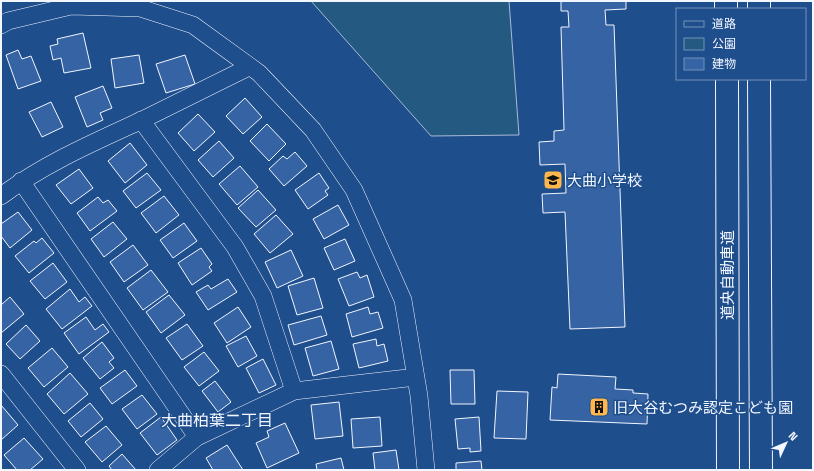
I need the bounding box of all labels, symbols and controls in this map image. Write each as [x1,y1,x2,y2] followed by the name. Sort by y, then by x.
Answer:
[676,8,806,80] legend
[712,16,736,32] text: 道路
[712,36,736,52] text: 公園
[712,56,736,72] text: 建物
[542,169,564,191] school or university icon: 大曲小学校
[567,171,642,190] place label: 大曲小学校
[718,230,737,320] street label: 道央自動車道
[588,396,610,418] building icon: 旧大谷むつみ認定こども園
[613,398,793,417] place label: 旧大谷むつみ認定こども園
[161,410,273,431] district label: 大曲柏葉二丁目
[766,423,806,463] north arrow
[786,429,801,444] text: N

